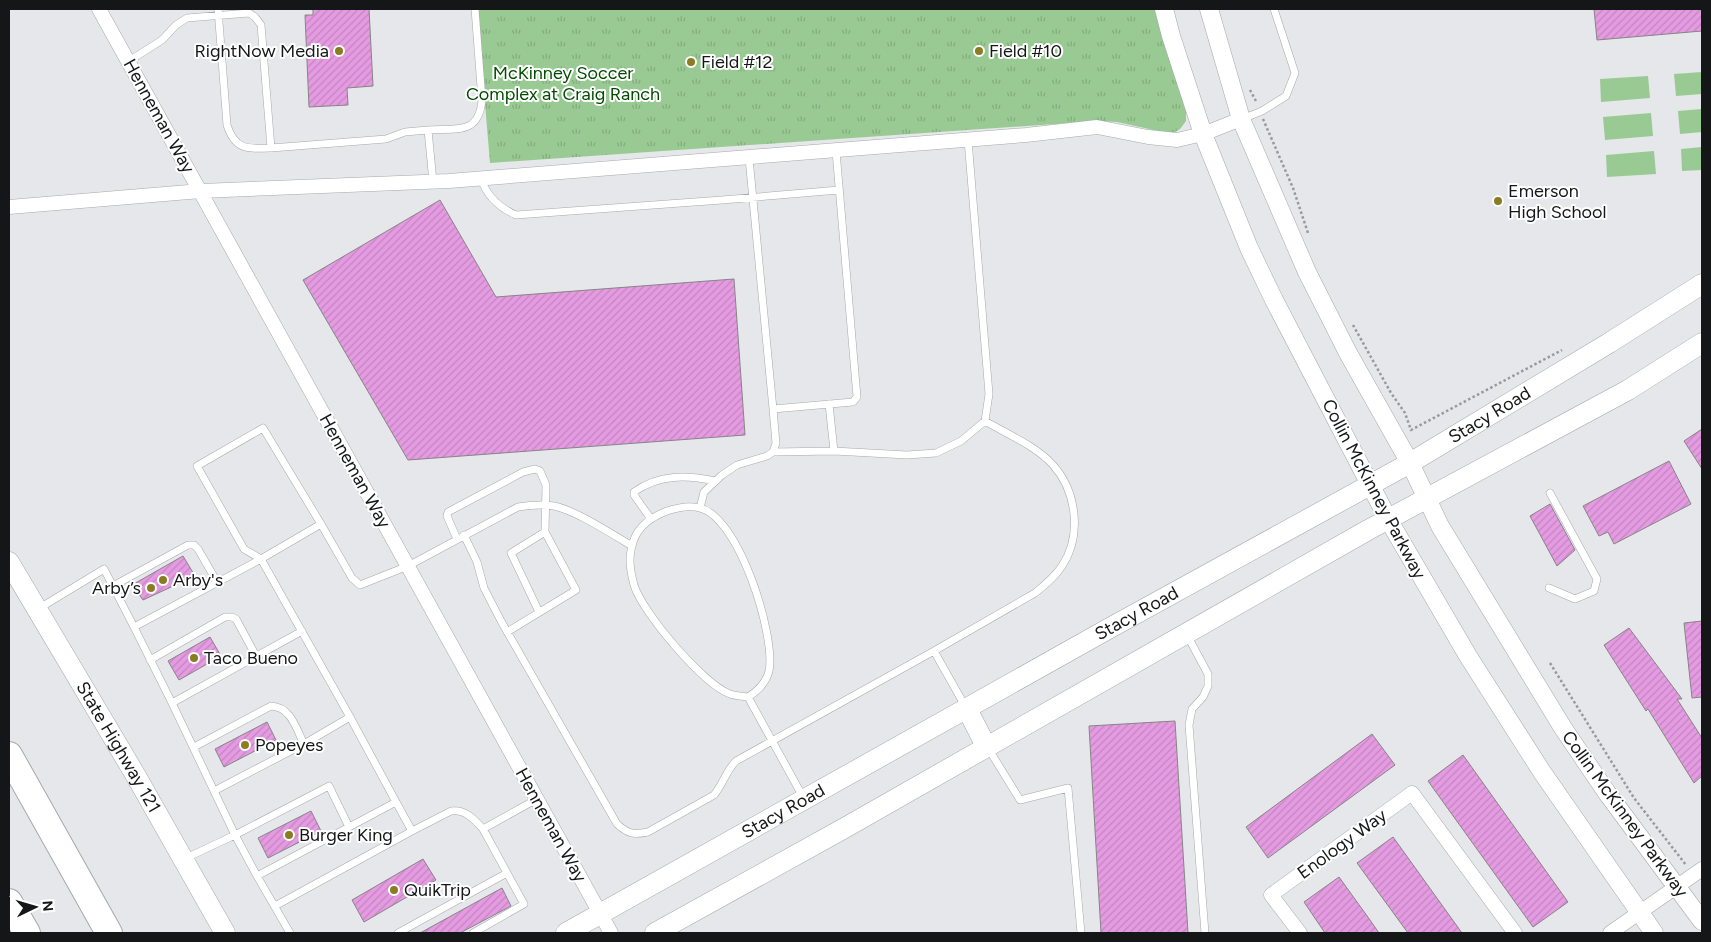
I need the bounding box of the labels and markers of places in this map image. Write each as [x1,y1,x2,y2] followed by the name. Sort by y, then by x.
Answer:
[194,40,329,62] place label: RightNow Media
[989,40,1062,62] place label: Field #10
[333,45,345,57] marker: RightNow Media
[973,45,985,57] marker: Field #10
[701,51,773,73] place label: Field #12
[685,56,697,68] marker: Field #12
[1508,180,1606,223] place label: Emerson High School
[1492,195,1504,207] marker: Emerson High School
[173,569,223,591] place label: Arby's
[157,574,169,586] marker: Arby's
[92,577,141,599] place label: Arby’s
[145,582,157,594] marker: Arby’s
[204,647,298,669] place label: Taco Bueno
[188,652,200,664] marker: Taco Bueno
[255,734,323,756] place label: Popeyes
[239,739,251,751] marker: Popeyes
[299,824,393,846] place label: Burger King
[283,829,295,841] marker: Burger King
[404,879,471,901] place label: QuikTrip
[388,884,400,896] marker: QuikTrip

